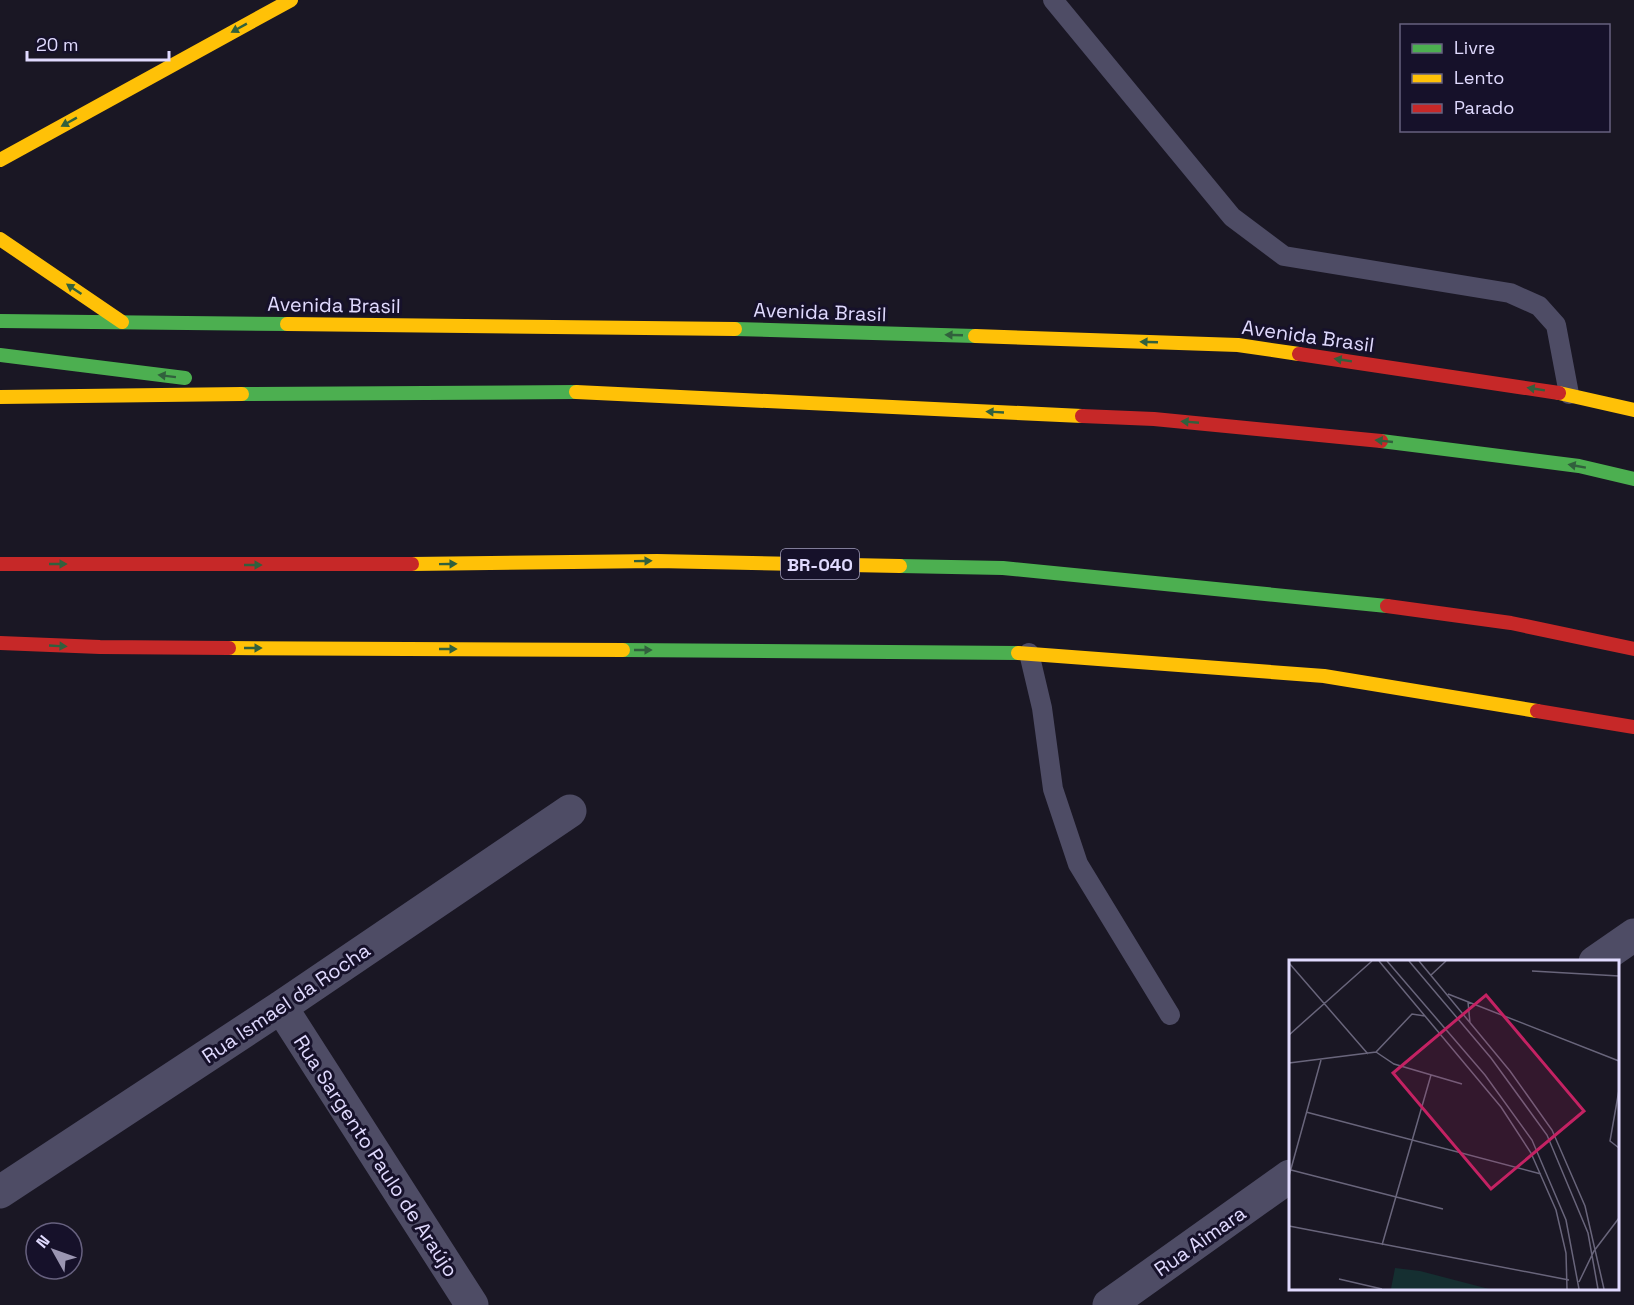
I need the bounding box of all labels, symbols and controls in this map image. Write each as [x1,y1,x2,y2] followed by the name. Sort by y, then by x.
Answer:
[231,23,248,33] one-way arrow
[27,24,170,62] scale bar
[1400,24,1610,132] legend
[36,33,79,56] text: 20 m
[1454,36,1495,59] text: Livre
[1454,66,1504,89] text: Lento
[1454,96,1514,119] text: Parado
[60,117,77,127] one-way arrow
[66,284,82,295] one-way arrow
[267,291,401,319] street label: Avenida Brasil
[753,297,887,327] street label: Avenida Brasil
[1240,314,1376,358] street label: Avenida Brasil
[945,331,964,340] one-way arrow
[1140,337,1159,346] one-way arrow
[1333,356,1352,365] one-way arrow
[158,371,177,381] one-way arrow
[1526,385,1545,394] one-way arrow
[985,407,1004,416] one-way arrow
[1180,417,1199,427] one-way arrow
[1374,436,1393,446] one-way arrow
[1567,462,1586,471] one-way arrow
[781,549,859,579] road number: BR-040
[634,556,653,566] one-way arrow
[49,559,68,569] one-way arrow
[439,559,458,568] one-way arrow
[244,560,263,570] one-way arrow
[49,641,68,650] one-way arrow
[244,643,263,653] one-way arrow
[439,644,458,654] one-way arrow
[634,646,653,655] one-way arrow
[197,937,375,1069] street label: Rua Ismael da Rocha
[1289,960,1619,1290] inset map
[288,1030,464,1282] street label: Rua Sargento Paulo de Araújo
[1149,1200,1251,1282] street label: Rua Aimara
[24,1221,84,1281] north arrow
[31,1231,54,1253] text: N

